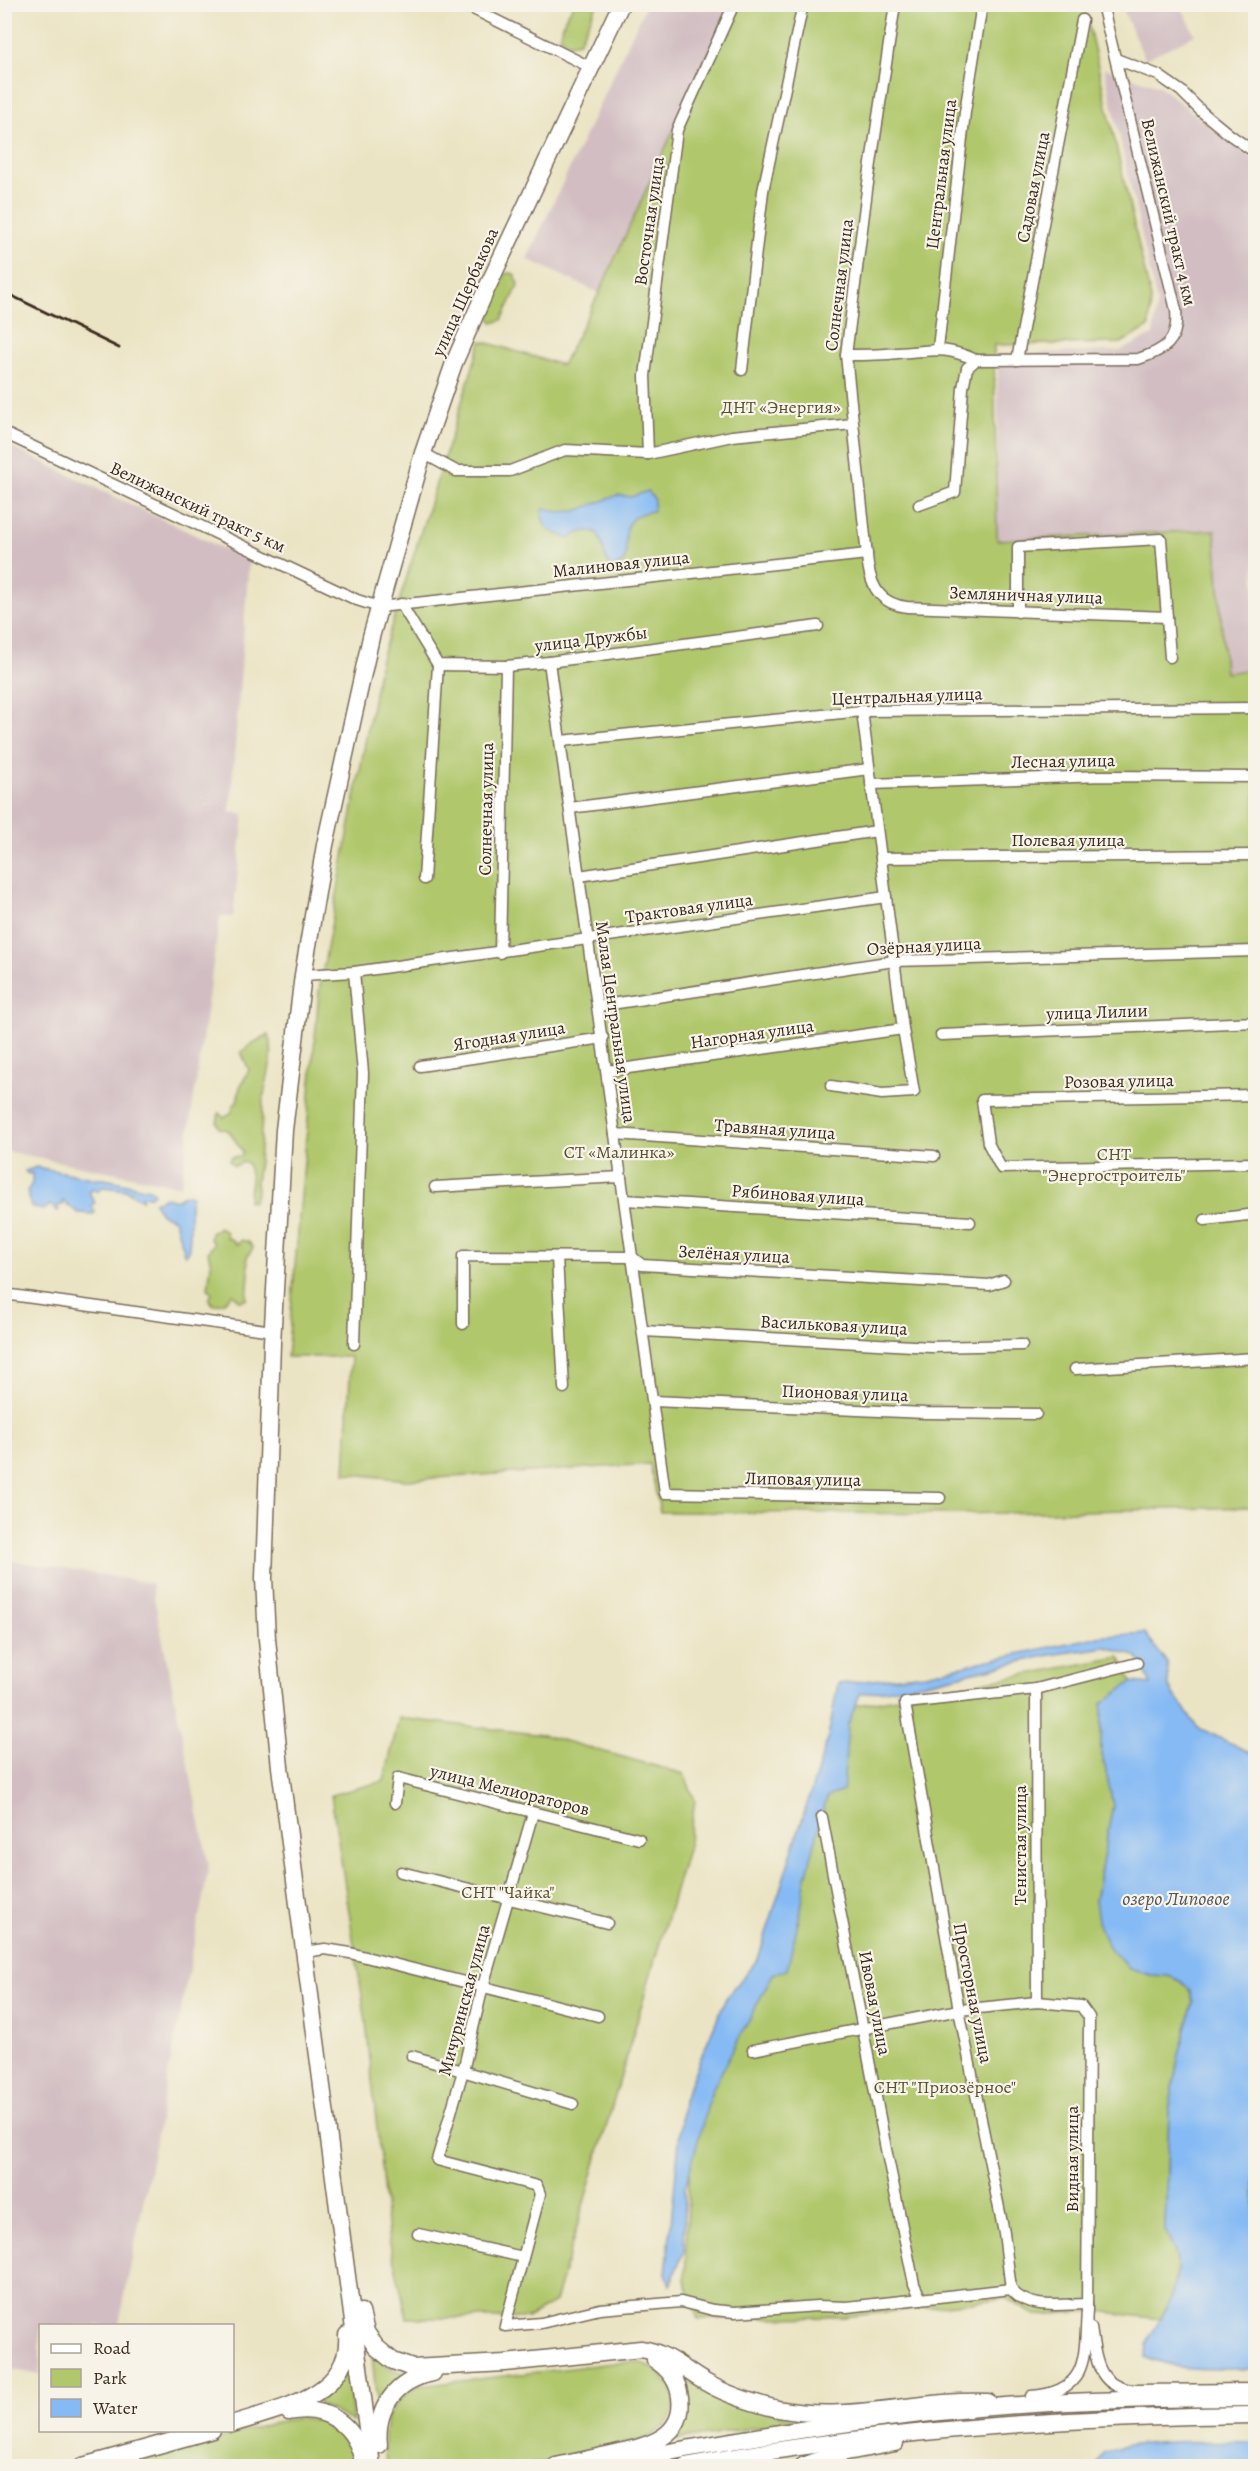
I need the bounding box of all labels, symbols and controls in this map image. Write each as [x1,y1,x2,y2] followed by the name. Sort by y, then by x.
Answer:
[920,97,962,250] street label: Центральная улица
[1136,116,1202,308] street label: Велижанский тракт 4 км
[1010,129,1056,245] street label: Садовая улица
[628,154,670,287] street label: Восточная улица
[819,217,859,353] street label: Солнечная улица
[425,223,504,361] street label: улица Щербакова
[721,395,841,419] park label: ДНТ «Энергия»
[106,456,290,558] street label: Велижанский тракт 5 км
[551,545,691,583] street label: Малиновая улица
[949,580,1104,610] street label: Земляничная улица
[532,620,649,658] street label: улица Дружбы
[831,681,984,711] street label: Центральная улица
[473,741,499,876] street label: Солнечная улица
[1011,748,1116,774] street label: Лесная улица
[1011,828,1126,852] street label: Полевая улица
[624,887,755,929] street label: Трактовая улица
[590,919,642,1125] street label: Малая Центральная улица
[866,931,983,961] street label: Озёрная улица
[1045,998,1148,1026] street label: улица Лилии
[689,1013,816,1055] street label: Нагорная улица
[451,1015,568,1057] street label: Ягодная улица
[1064,1068,1175,1094] street label: Розовая улица
[714,1113,837,1145] street label: Травяная улица
[564,1140,675,1164] park label: CТ «Малинка»
[1042,1142,1186,1187] park label: СНТ "Энергостроитель"
[731,1178,866,1212] street label: Рябиновая улица
[678,1239,791,1269] street label: Зелёная улица
[760,1309,909,1341] street label: Васильковая улица
[781,1379,910,1407] street label: Пионовая улица
[745,1466,862,1492] street label: Липовая улица
[427,1758,592,1821] street label: улица Мелиораторов
[1008,1784,1032,1905] street label: Тенистая улица
[461,1880,555,1904] park label: СНТ "Чайка"
[1122,1885,1230,1912] water label: озеро Липовое
[432,1921,496,2079] street label: Мичуринская улица
[948,1921,999,2066] street label: Просторная улица
[853,1949,897,2058] street label: Ивовая улица
[874,2075,1016,2099] park label: СНТ "Приозёрное"
[1060,2105,1084,2212] street label: Видная улица
[39,2324,234,2432] legend
[93,2336,131,2360] text: Road
[93,2366,127,2390] text: Park
[92,2396,138,2420] text: Water

